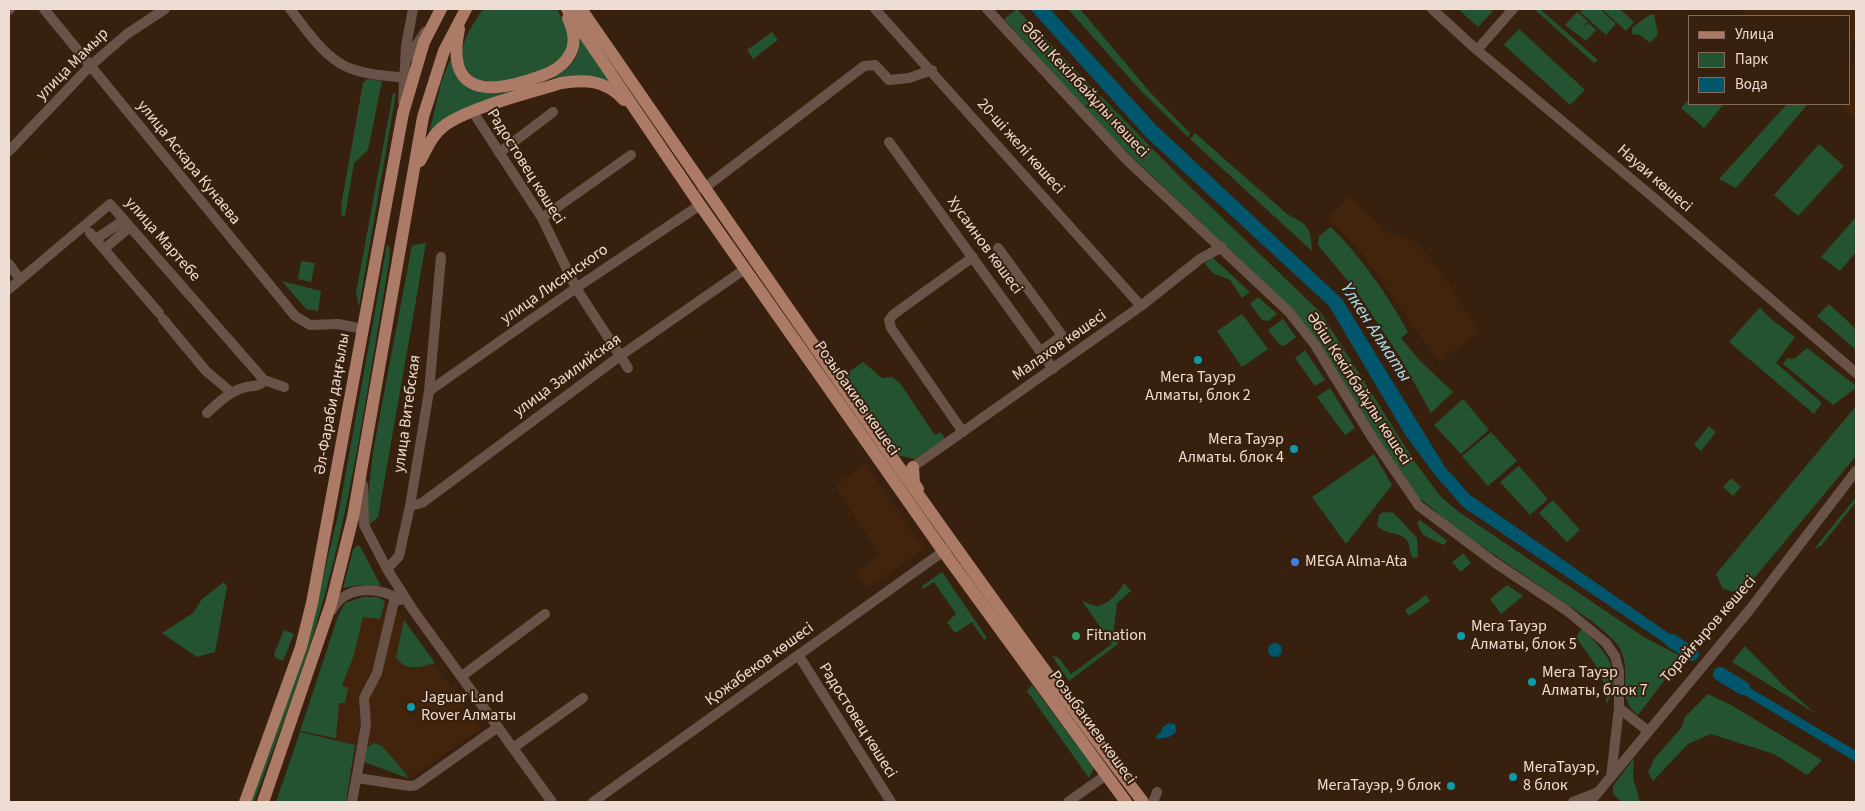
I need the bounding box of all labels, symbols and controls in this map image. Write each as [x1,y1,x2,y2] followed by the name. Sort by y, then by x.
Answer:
[1688,15,1850,105] legend
[1016,18,1152,162] street label: Әбіш Кекілбайұлы көшесі
[1735,24,1774,45] text: Улица
[33,25,113,105] street label: улица Мамыр
[1735,49,1768,70] text: Парк
[1735,74,1768,95] text: Вода
[972,95,1068,199] street label: 20-ші желі көшесі
[132,97,244,229] street label: улица Аскара Кунаева
[482,106,568,228] street label: Радостовец көшесі
[1612,141,1696,217] street label: Науаи көшесі
[942,193,1026,299] street label: Хусаинов көшесі
[120,194,204,286] street label: улица Мартебе
[498,241,612,329] street label: улица Лисянского
[1335,279,1415,387] water label: Үлкен Алматы
[1009,306,1111,386] street label: Малахов көшесі
[1301,309,1415,469] street label: Әбіш Кекілбайұлы көшесі
[510,330,626,422] street label: улица Заилийская
[311,332,355,476] street label: Әл-Фараби даңғылы
[809,338,903,460] street label: Розыбакиев көшесі
[390,354,426,474] street label: улица Витебская
[1192,354,1204,366] marker: Мега Тауэр Алматы, блок 2
[1145,368,1251,406] place label: Мега Тауэр Алматы, блок 2
[1178,430,1284,468] place label: Мега Тауэр Алматы. блок 4
[1288,443,1300,455] marker: Мега Тауэр Алматы. блок 4
[1305,552,1407,572] place label: MEGA Alma-Ata
[1289,556,1301,568] marker: MEGA Alma-Ata
[1657,572,1761,688] street label: Торайғыров көшесі
[1471,617,1577,655] place label: Мега Тауэр Алматы, блок 5
[702,619,818,711] street label: Қожабеков көшесі
[1086,626,1147,646] place label: Fitnation
[1070,630,1082,642] marker: Fitnation
[1455,630,1467,642] marker: Мега Тауэр Алматы, блок 5
[814,660,900,782] street label: Радостовец көшесі
[1542,663,1648,701] place label: Мега Тауэр Алматы, блок 7
[1044,668,1140,788] street label: Розыбакиев көшесі
[1526,676,1538,688] marker: Мега Тауэр Алматы, блок 7
[421,688,516,726] place label: Jaguar Land Rover Алматы
[405,701,417,713] marker: Jaguar Land Rover Алматы
[1523,758,1599,796] place label: МегаТауэр, 8 блок
[1507,771,1519,783] marker: МегаТауэр, 8 блок
[1317,776,1441,796] place label: МегаТауэр, 9 блок
[1445,780,1457,792] marker: МегаТауэр, 9 блок

